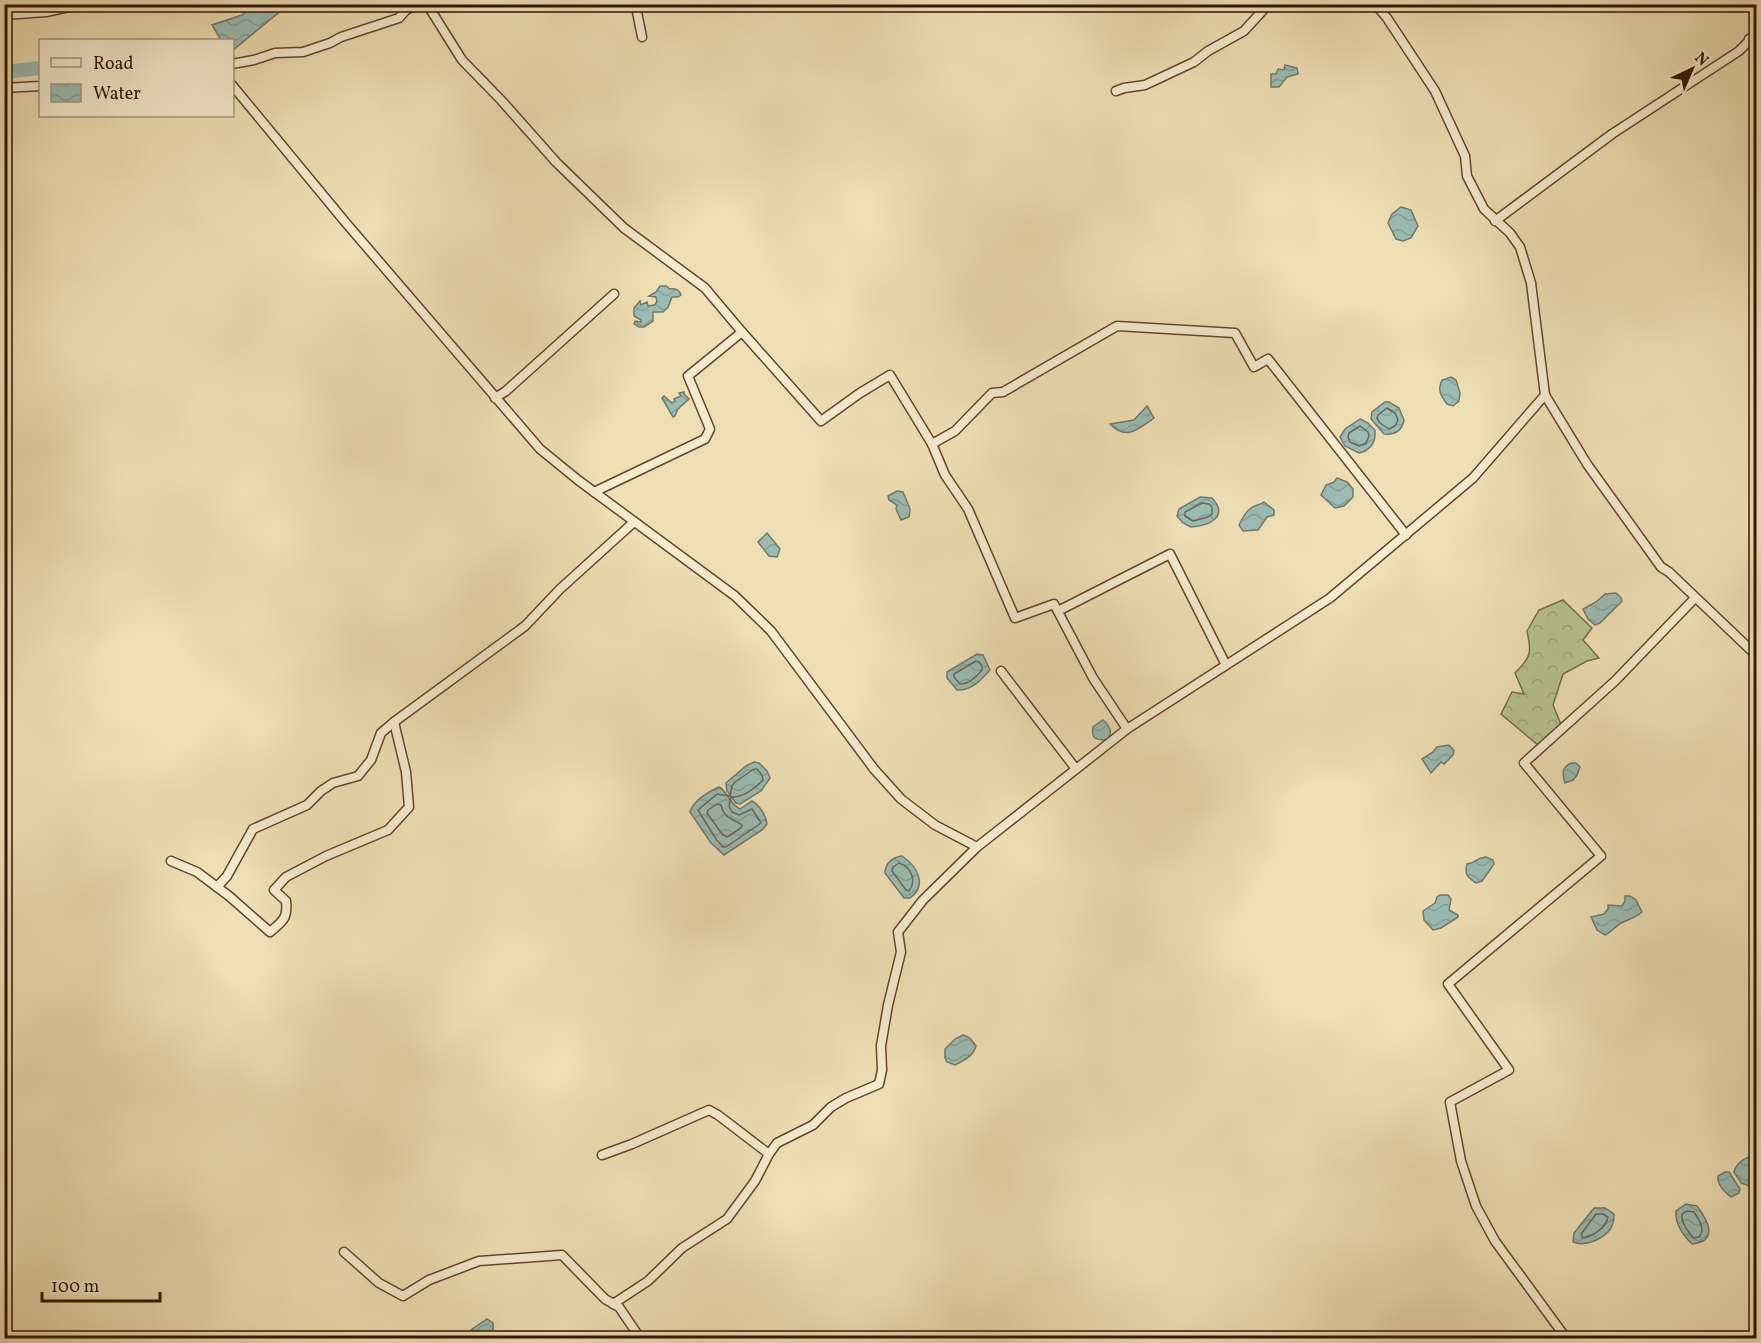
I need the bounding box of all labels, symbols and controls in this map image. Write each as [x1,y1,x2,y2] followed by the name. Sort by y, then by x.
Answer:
[39,39,234,117] legend
[1662,39,1722,99] north arrow
[1689,48,1713,72] text: N
[93,52,134,77] text: Road
[93,82,141,107] text: Water
[42,1265,160,1303] scale bar
[51,1275,100,1300] text: 100 m

